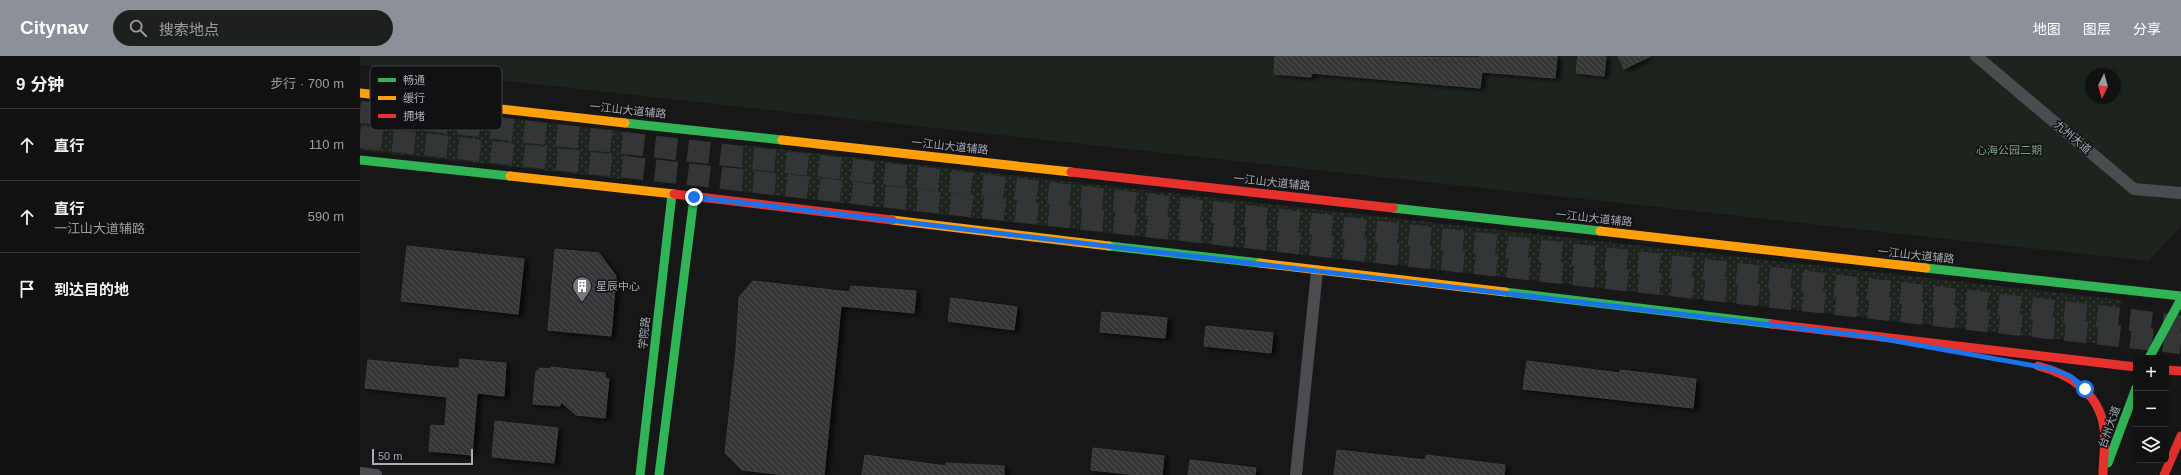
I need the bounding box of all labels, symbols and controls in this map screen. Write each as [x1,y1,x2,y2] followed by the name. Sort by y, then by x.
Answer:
[113,10,393,46] search box
[20,17,89,38] text: Citynav
[127,17,149,39] icon: search
[159,21,219,38] text: 搜索地点
[2033,21,2061,37] text: 地图
[2083,21,2111,37] text: 图层
[2133,21,2161,37] text: 分享
[370,66,502,130] legend
[2085,68,2121,104] north arrow
[403,74,425,86] text: 畅通
[16,75,64,94] text: 9 分钟
[270,76,344,91] text: 步行 · 700 m
[403,92,425,104] text: 缓行
[589,100,667,120] street label: 一江山大道辅路
[403,110,425,122] text: 拥堵
[2052,118,2094,156] street label: 九州大道
[16,134,38,156] icon: ahead
[911,136,989,156] street label: 一江山大道辅路
[54,137,84,154] text: 直行
[309,137,344,152] text: 110 m
[1976,144,2042,156] park label: 心海公园二期
[1233,172,1311,192] street label: 一江山大道辅路
[685,188,703,206] route end
[54,200,84,217] text: 直行
[16,206,38,228] icon: ahead
[1555,208,1633,228] street label: 一江山大道辅路
[308,209,344,224] text: 590 m
[54,221,145,236] text: 一江山大道辅路
[1877,245,1955,265] street label: 一江山大道辅路
[571,275,593,303] building icon: 星辰中心
[16,278,38,300] icon: arrive
[596,280,640,292] place label: 星辰中心
[54,281,129,298] text: 到达目的地
[636,316,652,350] street label: 学院路
[2133,355,2169,463] map controls
[2133,355,2169,391] button: +
[2076,380,2094,398] route start
[2133,391,2169,427] button: −
[2096,404,2122,450] street label: 台州大道
[2133,427,2169,463] button: layers
[372,447,473,466] scale bar
[378,450,402,462] text: 50 m

